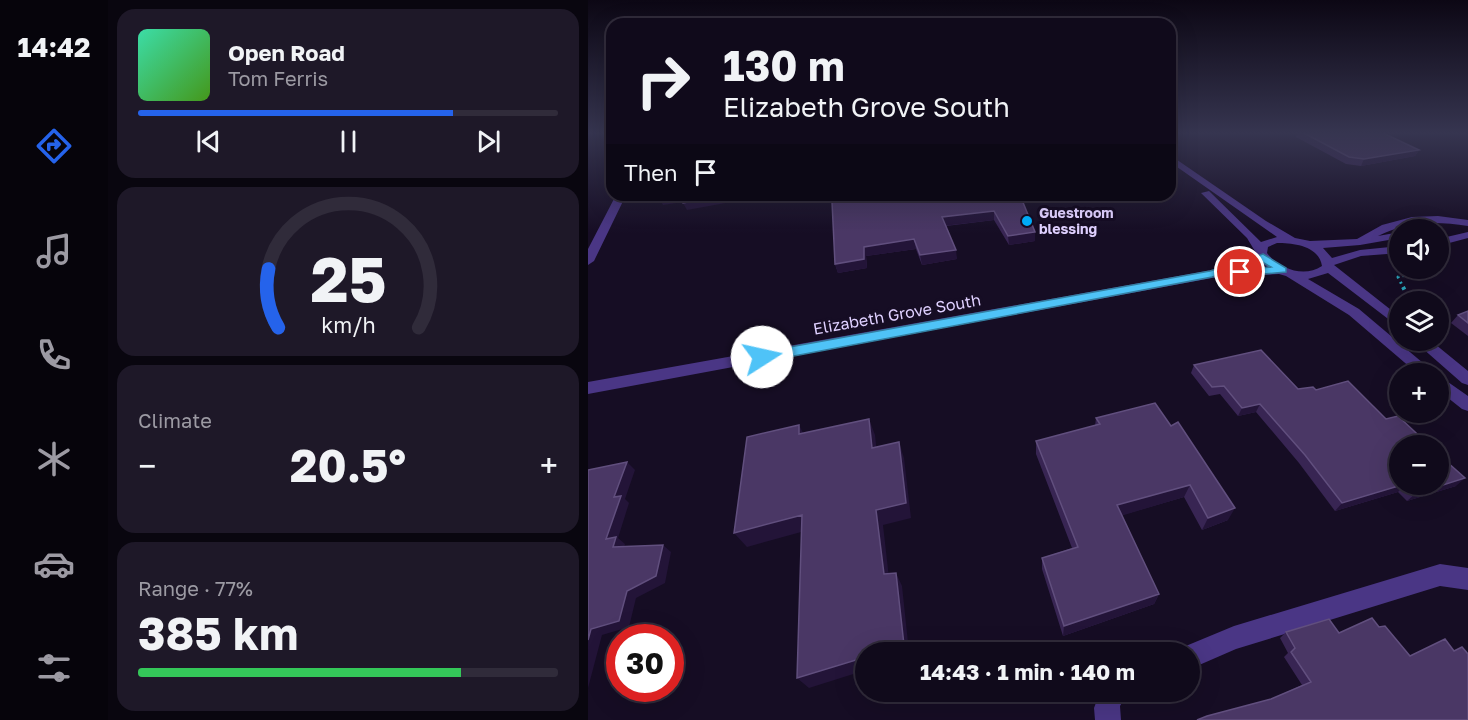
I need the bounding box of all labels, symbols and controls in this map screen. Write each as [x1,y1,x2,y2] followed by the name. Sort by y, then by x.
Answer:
[18,31,90,63] text: 14:42
[228,39,345,66] text: Open Road
[723,40,845,90] text: 130 m
[624,42,702,120] icon: right
[228,66,328,90] text: Tom Ferris
[723,91,1010,123] text: Elizabeth Grove South
[33,125,75,167] icon: directions
[192,125,225,158] icon: previous
[332,125,365,158] icon: pause
[472,125,505,158] icon: next
[689,156,722,189] icon: arrive
[624,159,677,186] text: Then
[1039,204,1114,237] place label: Guestroom blessing
[1020,214,1034,228] marker: Guestroom blessing
[1389,219,1449,495] map controls
[1389,219,1449,279] button: sound
[33,230,75,272] icon: music
[310,241,386,316] text: 25
[1214,246,1265,297] pin
[1223,255,1256,288] icon: arrive
[812,289,982,339] street label: Elizabeth Grove South
[1389,291,1449,351] button: layers
[321,313,375,339] text: km/h
[730,325,794,389] position arrow
[33,334,75,376] icon: phone
[1389,363,1449,423] button: +
[138,408,212,432] text: Climate
[1389,435,1449,495] button: −
[33,438,75,480] icon: climate
[290,438,406,492] text: 20.5°
[138,446,156,485] text: −
[540,446,558,485] text: +
[33,543,75,585] icon: car
[138,576,253,600] text: Range · 77%
[138,606,298,660] text: 385 km
[606,624,684,702] speed limit sign: 30
[33,647,75,689] icon: filters
[920,658,1135,685] text: 14:43 · 1 min · 140 m

